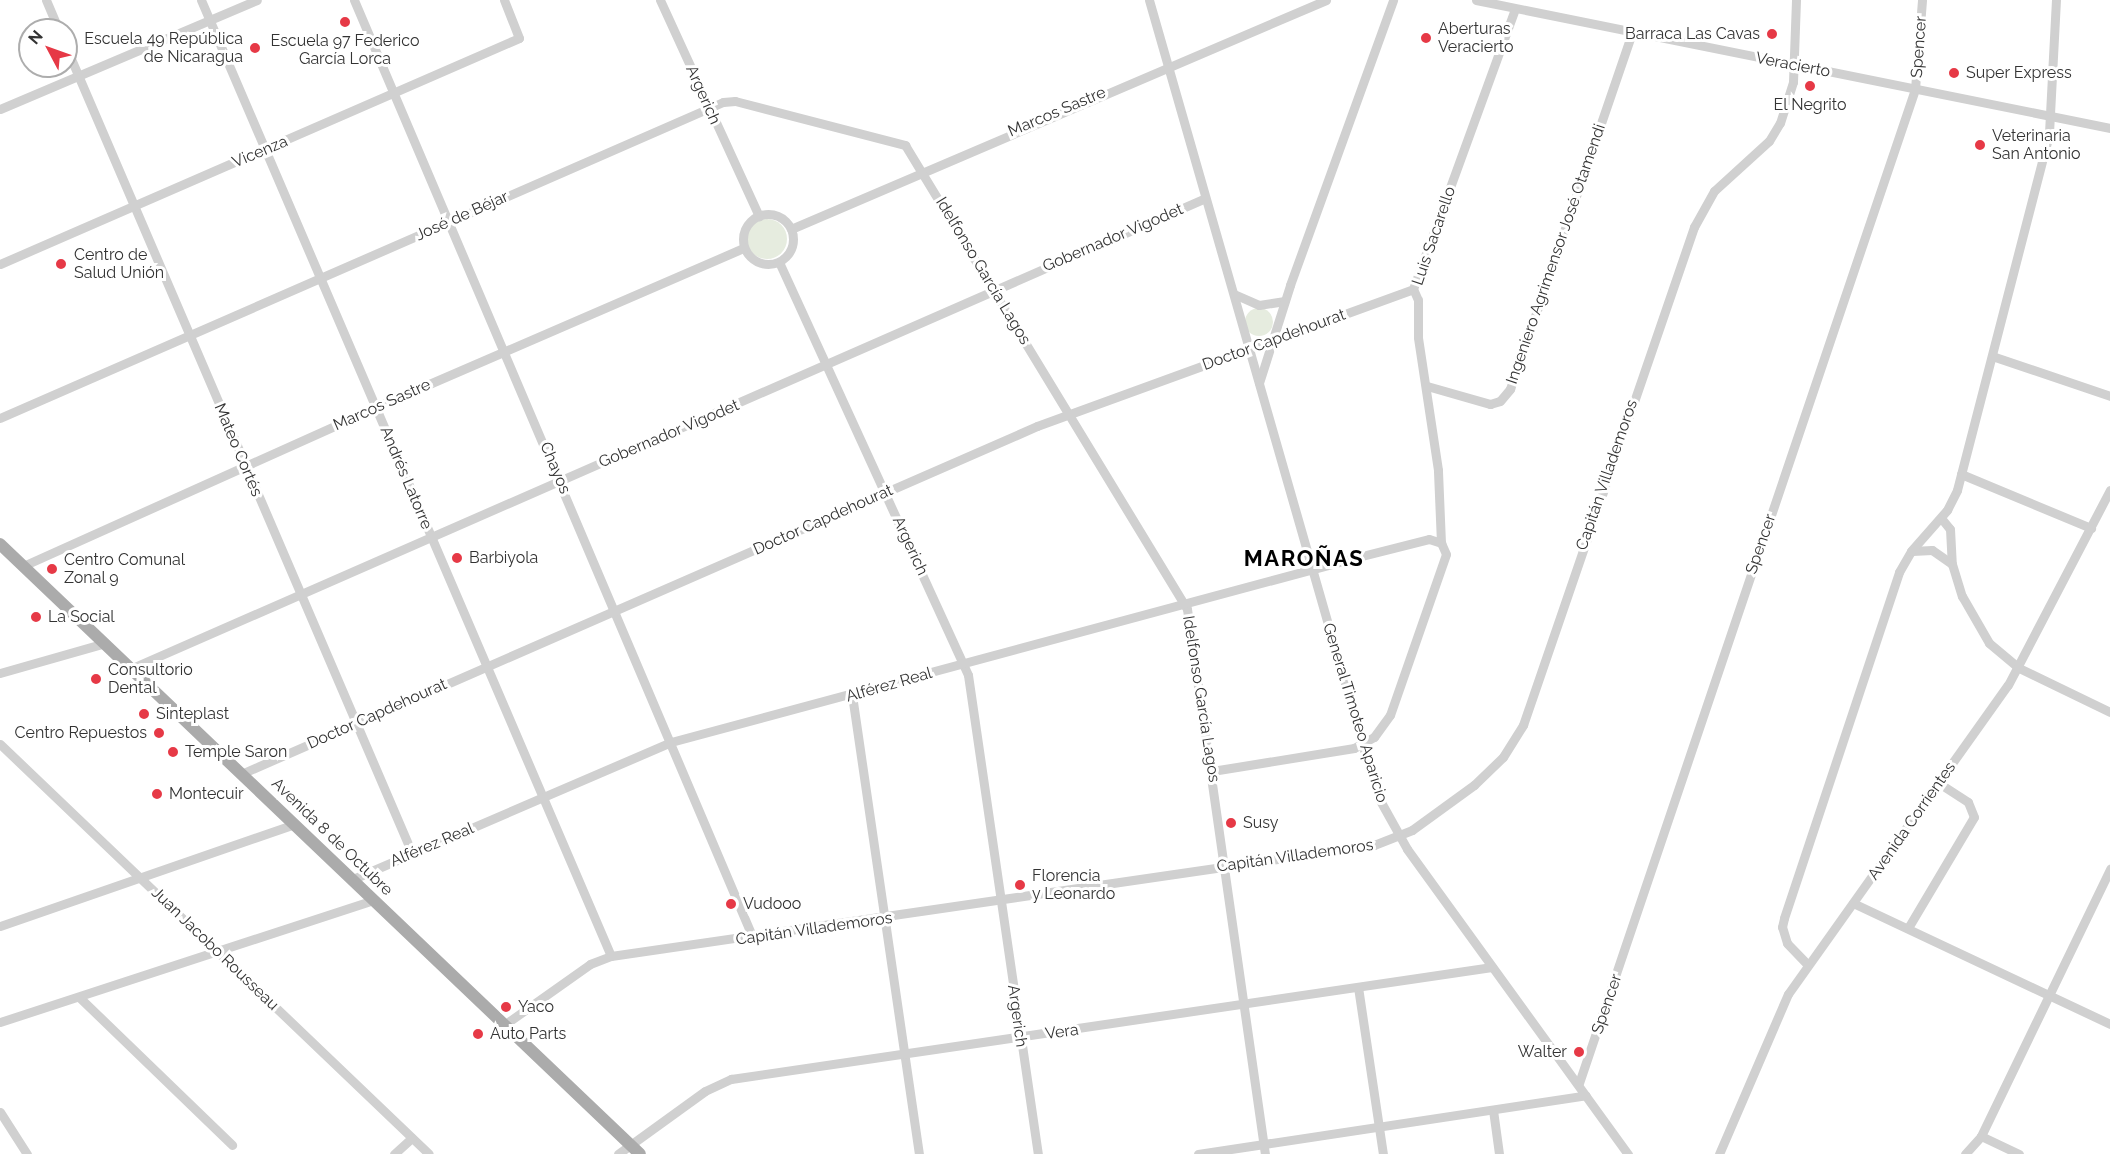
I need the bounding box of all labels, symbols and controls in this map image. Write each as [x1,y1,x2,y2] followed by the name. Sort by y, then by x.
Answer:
[338,15,352,29] marker: Escuela 97 Federico García Lorca
[1907,15,1931,79] street label: Spencer
[18,18,78,78] north arrow
[1438,19,1514,57] place label: Aberturas Veracierto
[1625,24,1760,44] place label: Barraca Las Cavas
[24,26,47,48] text: N
[1765,27,1779,41] marker: Barraca Las Cavas
[84,29,243,67] place label: Escuela 49 República de Nicaragua
[270,31,420,69] place label: Escuela 97 Federico García Lorca
[1419,31,1433,45] marker: Aberturas Veracierto
[248,41,262,55] marker: Escuela 49 República de Nicaragua
[1754,48,1832,82] street label: Veracierto
[681,62,725,128] street label: Argerich
[1966,63,2072,83] place label: Super Express
[1947,66,1961,80] marker: Super Express
[1803,79,1817,93] marker: El Negrito
[1005,83,1109,141] street label: Marcos Sastre
[1773,95,1847,115] place label: El Negrito
[1502,121,1610,387] street label: Ingeniero Agrimensor José Otamendi
[1992,126,2081,164] place label: Veterinaria San Antonio
[229,132,291,172] street label: Vicenza
[1973,138,1987,152] marker: Veterinaria San Antonio
[1408,184,1460,288] street label: Luis Sacarello
[413,187,511,245] street label: José de Béjar
[931,194,1035,348] street label: Idelfonso García Lagos
[1040,200,1186,276] street label: Gobernador Vigodet
[74,245,164,283] place label: Centro de Salud Unión
[52,255,70,273] marker: Centro de Salud Unión
[1200,305,1348,375] street label: Doctor Capdehourat
[330,375,434,435] street label: Marcos Sastre
[596,396,742,472] street label: Gobernador Vigodet
[1572,397,1642,553] street label: Capitán Villademoros
[210,401,266,499] street label: Mateo Cortés
[376,424,436,532] street label: Andrés Latorre
[536,439,574,497] street label: Chayos
[750,481,896,559] street label: Doctor Capdehourat
[1742,512,1780,576] street label: Spencer
[888,514,932,578] street label: Argerich
[1244,546,1364,572] district label: MAROÑAS
[469,548,538,568] place label: Barbiyola
[64,550,185,588] place label: Centro Comunal Zonal 9
[450,551,464,565] marker: Barbiyola
[45,562,59,576] marker: Centro Comunal Zonal 9
[48,607,115,627] place label: La Social
[29,610,43,624] marker: La Social
[1178,614,1224,784] street label: Idelfonso García Lagos
[1318,620,1392,806] street label: General Timoteo Aparicio
[108,660,193,698] place label: Consultorio Dental
[844,664,934,706] street label: Alférez Real
[89,672,103,686] marker: Consultorio Dental
[304,675,450,753] street label: Doctor Capdehourat
[156,704,229,724] place label: Sinteplast
[137,707,151,721] marker: Sinteplast
[15,723,147,743] place label: Centro Repuestos
[152,726,166,740] marker: Centro Repuestos
[185,742,287,762] place label: Temple Saron
[166,745,180,759] marker: Temple Saron
[1864,758,1960,884] street label: Avenida Corrientes
[268,774,396,900] street label: Avenida 8 de Octubre
[169,784,244,804] place label: Montecuir
[150,787,164,801] marker: Montecuir
[1243,813,1278,833] place label: Susy
[1224,816,1238,830] marker: Susy
[387,819,477,871] street label: Alférez Real
[1215,835,1375,877] street label: Capitán Villademoros
[1032,866,1116,904] place label: Florencia y Leonardo
[1013,878,1027,892] marker: Florencia y Leonardo
[147,883,283,1015] street label: Juan Jacobo Rousseau
[743,894,801,914] place label: Vudooo
[724,897,738,911] marker: Vudooo
[734,908,894,950] street label: Capitán Villademoros
[1588,972,1626,1036] street label: Spencer
[1003,984,1031,1048] street label: Argerich
[518,997,554,1017] place label: Yaco
[499,1000,513,1014] marker: Yaco
[1044,1020,1080,1044] street label: Vera
[490,1024,566,1044] place label: Auto Parts
[471,1027,485,1041] marker: Auto Parts
[1518,1042,1567,1062] place label: Walter
[1572,1045,1586,1059] marker: Walter

